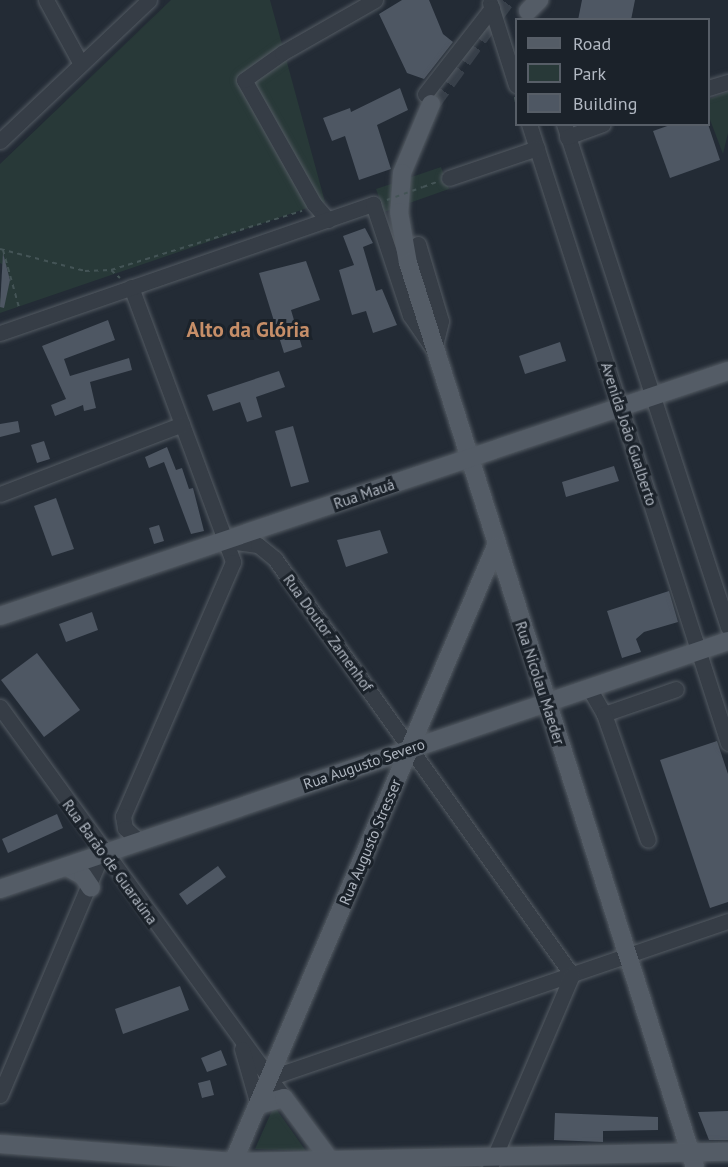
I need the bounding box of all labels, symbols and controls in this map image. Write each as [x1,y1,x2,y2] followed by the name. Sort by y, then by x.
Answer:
[515,18,710,126] legend
[573,32,611,55] text: Road
[573,62,606,85] text: Park
[573,92,637,115] text: Building
[186,317,310,343] district label: Alto da Glória
[597,360,661,508] street label: Avenida João Gualberto
[331,475,397,513] street label: Rua Mauá
[279,571,377,695] street label: Rua Doutor Zamenhof
[512,619,568,747] street label: Rua Nicolau Maeder
[301,735,427,793] street label: Rua Augusto Severo
[335,776,405,908] street label: Rua Augusto Stresser
[59,796,161,928] street label: Rua Barão de Guaraúna

